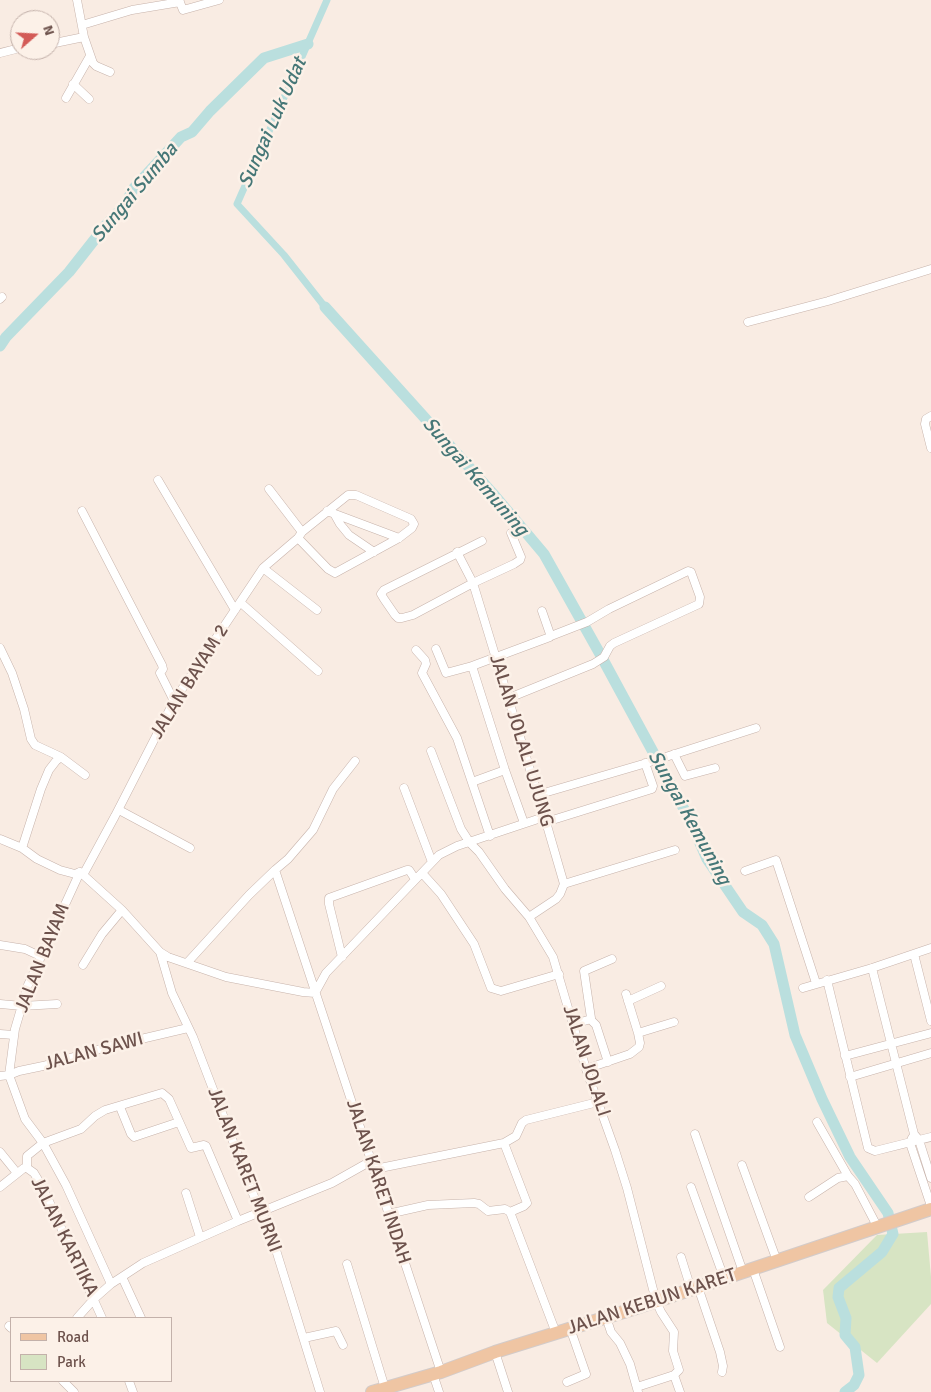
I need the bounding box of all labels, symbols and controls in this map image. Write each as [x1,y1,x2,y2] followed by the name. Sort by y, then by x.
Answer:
[10,10,60,60] north arrow
[39,23,58,38] text: N
[234,54,312,192] water label: Sungai Luk Udat
[87,138,183,248] water label: Sungai Sumba
[417,413,533,541] water label: Sungai Kemuning
[146,621,234,743] street label: JALAN BAYAM 2
[484,652,558,830] street label: JALAN JOLALI UJUNG
[642,747,736,889] water label: Sungai Kemuning
[11,900,75,1016] street label: JALAN BAYAM
[557,1002,615,1120] street label: JALAN JOLALI
[42,1028,146,1076] street label: JALAN SAWI
[202,1084,286,1256] street label: JALAN KARET MURNI
[341,1097,415,1267] street label: JALAN KARET INDAH
[25,1173,103,1301] street label: JALAN KARTIKA
[565,1264,739,1340] street label: JALAN KEBUN KARET
[10,1317,172,1382] legend
[57,1328,89,1346] text: Road
[57,1353,86,1371] text: Park

